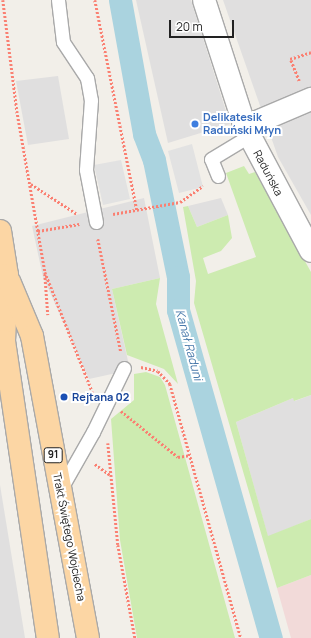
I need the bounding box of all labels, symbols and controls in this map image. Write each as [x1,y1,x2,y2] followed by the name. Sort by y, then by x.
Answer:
[171,12,236,38] scale bar
[176,18,203,35] text: 20 m
[203,111,281,137] place label: Delikatesik Raduński Młyn
[190,119,200,129] marker: Delikatesik Raduński Młyn
[250,148,286,198] street label: Raduńska
[173,308,205,382] water label: Kanał Raduni
[72,390,129,404] place label: Rejtana 02
[59,392,69,402] marker: Rejtana 02
[43,447,63,463] road number: 91
[50,472,88,602] street label: Trakt Świętego Wojciecha

